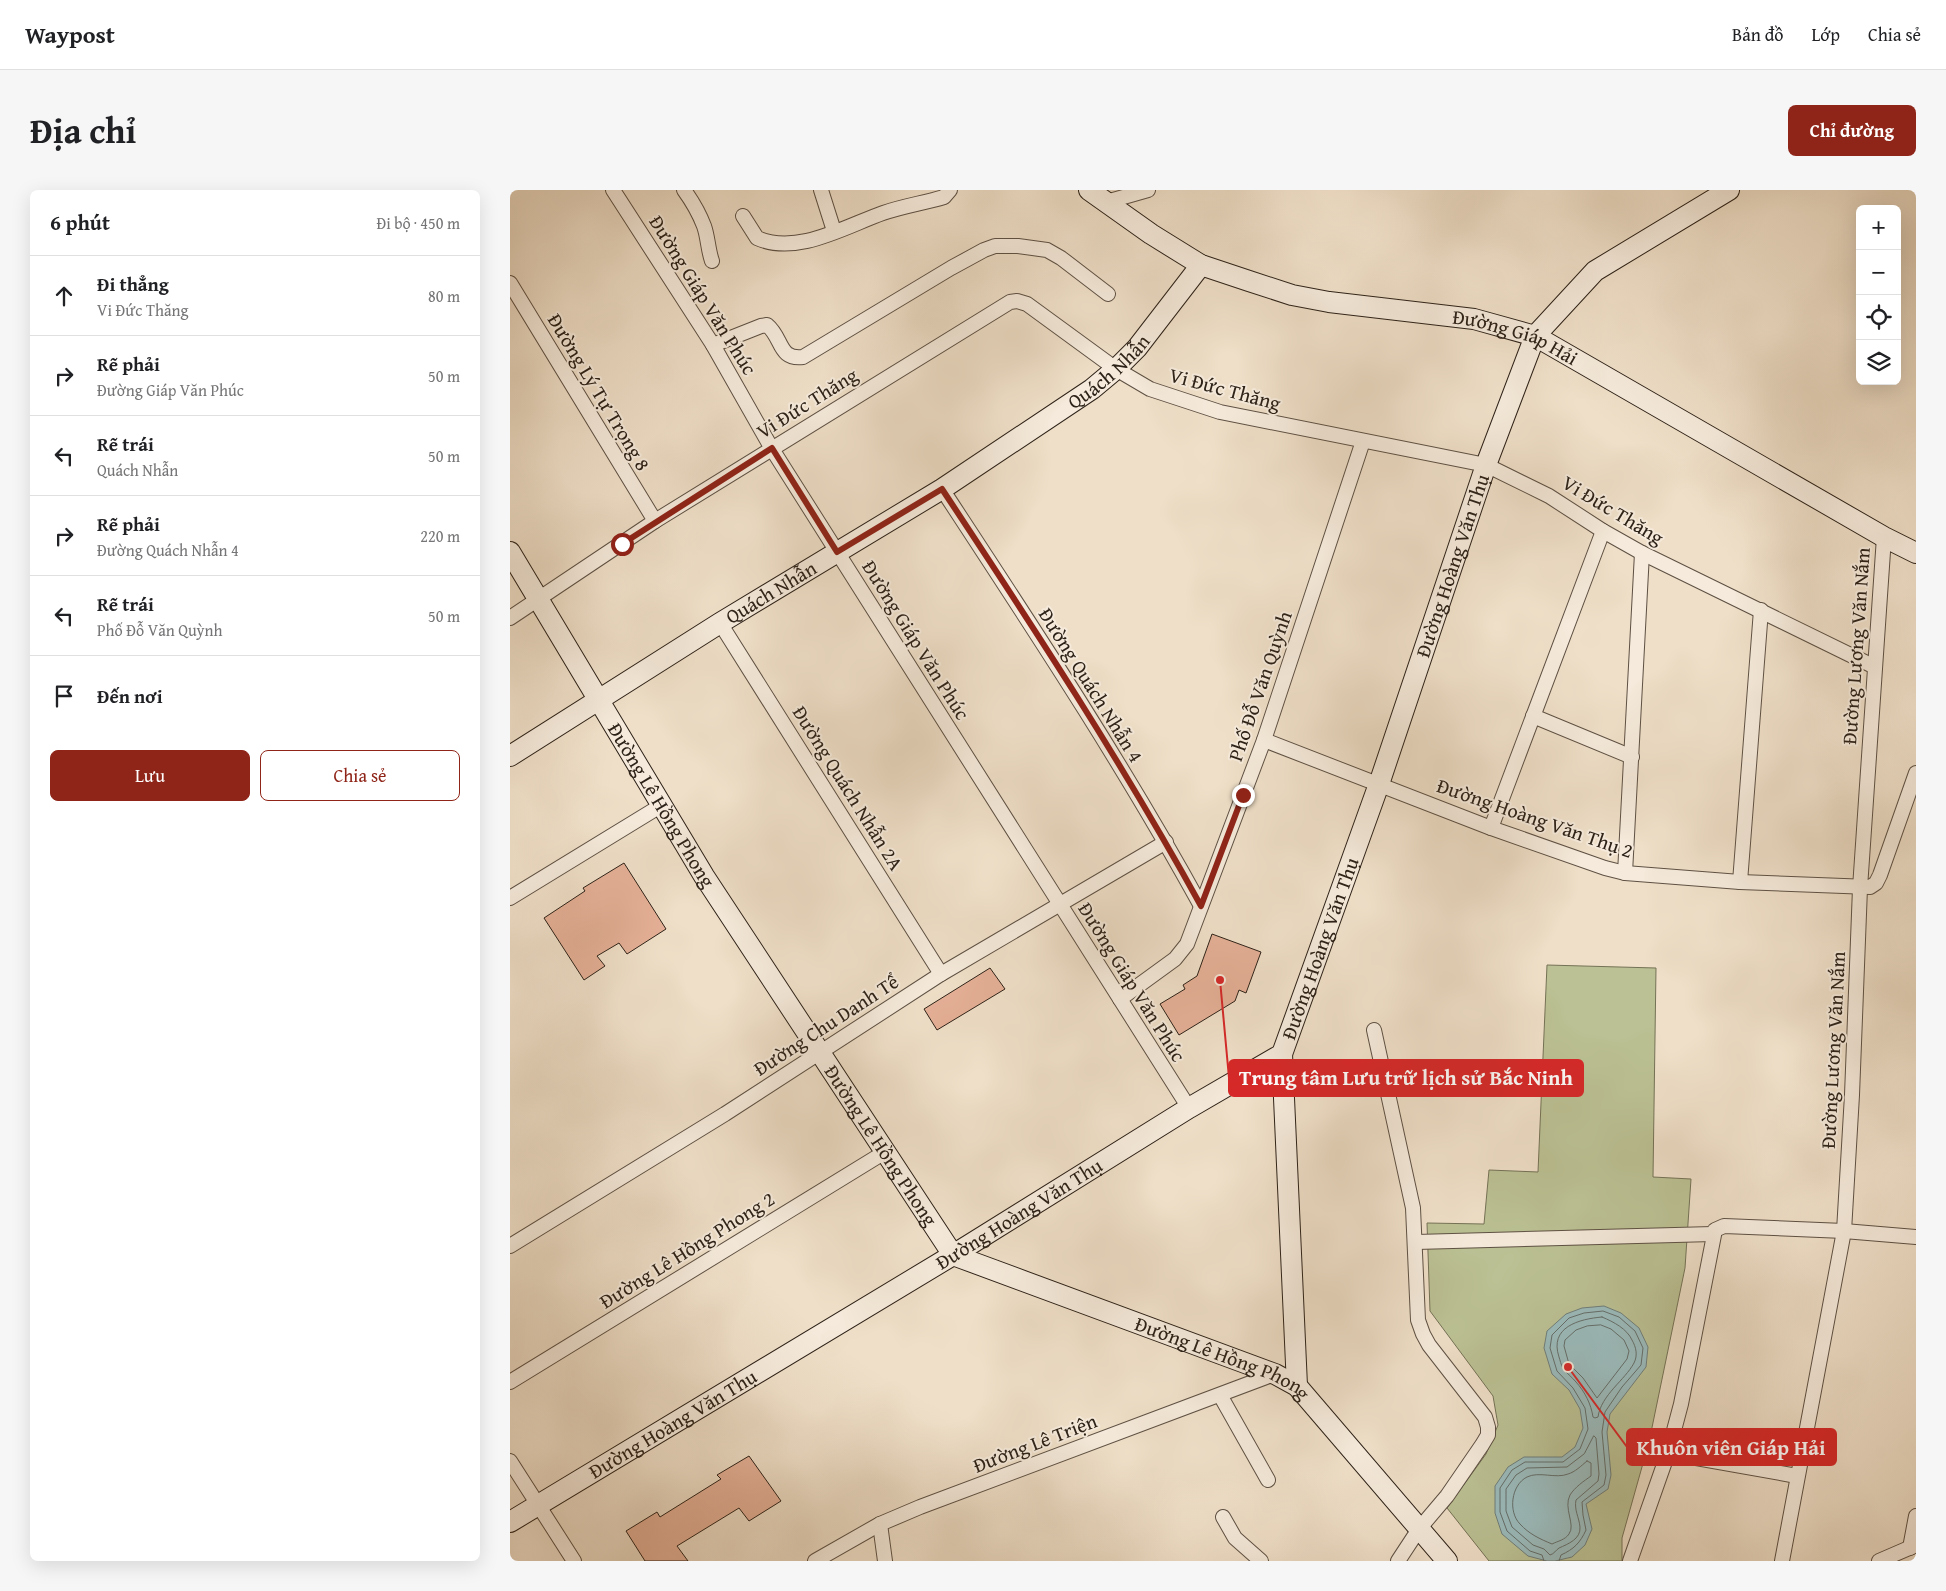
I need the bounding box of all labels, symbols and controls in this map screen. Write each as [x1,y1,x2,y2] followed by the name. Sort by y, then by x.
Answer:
[25,17,115,52] text: Waypost
[1732,21,1784,48] text: Bản đồ
[1812,21,1840,48] text: Lớp
[1868,21,1921,48] text: Chia sẻ
[30,105,136,156] text: Địa chỉ
[1788,105,1916,156] button: Chỉ đường
[1856,205,1901,385] map controls
[1856,205,1901,250] button: +
[50,207,110,238] text: 6 phút
[643,209,764,380] street label: Đường Giáp Văn Phúc
[376,211,460,235] text: Đi bộ · 450 m
[1856,250,1901,295] button: −
[97,270,169,298] text: Đi thẳng
[50,282,78,310] icon: ahead
[428,284,460,308] text: 80 m
[1856,295,1901,340] button: locate
[97,298,188,322] text: Vi Đức Thăng
[1451,302,1584,372] street label: Đường Giáp Hải
[541,308,658,476] street label: Đường Lý Tự Trọng 8
[1061,328,1156,416] street label: Quách Nhẫn
[1856,340,1901,385] button: layers
[97,350,160,378] text: Rẽ phải
[751,360,863,445] street label: Vi Đức Thăng
[1166,360,1284,417] street label: Vi Đức Thăng
[50,362,78,390] icon: right
[428,364,460,388] text: 50 m
[97,378,244,402] text: Đường Giáp Văn Phúc
[97,430,154,458] text: Rẽ trái
[50,442,78,470] icon: left
[428,444,460,468] text: 50 m
[97,458,178,482] text: Quách Nhẫn
[1557,468,1670,551] street label: Vi Đức Thăng
[1408,470,1496,661] street label: Đường Hoàng Văn Thụ
[97,510,160,538] text: Rẽ phải
[50,522,78,550] icon: right
[420,524,460,548] text: 220 m
[611,533,634,556] route start
[97,538,239,562] text: Đường Quách Nhẫn 4
[1834,546,1877,746] street label: Đường Lương Văn Nắm
[720,553,822,631] street label: Quách Nhẫn
[856,554,977,725] street label: Đường Giáp Văn Phúc
[97,590,154,618] text: Rẽ trái
[50,602,78,630] icon: left
[1032,602,1151,768] street label: Đường Quách Nhẫn 4
[428,604,460,628] text: 50 m
[1220,607,1299,765] street label: Phố Đỗ Văn Quỳnh
[97,618,223,642] text: Phố Đỗ Văn Quỳnh
[50,682,78,710] icon: arrive
[97,682,163,710] text: Đến nơi
[786,700,911,876] street label: Đường Quách Nhẫn 2A
[601,717,723,893] street label: Đường Lê Hồng Phong
[50,750,250,801] button: Lưu
[260,750,460,801] button: Chia sẻ
[1433,770,1637,865] street label: Đường Hoàng Văn Thụ 2
[1232,784,1255,807] route end
[1273,853,1366,1043] street label: Đường Hoàng Văn Thụ
[1072,896,1193,1067] street label: Đường Giáp Văn Phúc
[1813,950,1852,1149] street label: Đường Lương Văn Nắm
[747,966,905,1082] street label: Đường Chu Danh Tể
[818,1059,945,1232] street label: Đường Lê Hồng Phong
[1229,1060,1583,1096] callout: Trung tâm Lưu trữ lịch sử Bắc Ninh
[1239,1062,1573,1093] text: Trung tâm Lưu trữ lịch sử Bắc Ninh
[930,1150,1108,1276] street label: Đường Hoàng Văn Thụ
[594,1184,780,1315] street label: Đường Lê Hồng Phong 2
[1131,1309,1318,1406] street label: Đường Lê Hồng Phong
[583,1362,762,1485] street label: Đường Hoàng Văn Thụ
[969,1406,1101,1479] street label: Đường Lê Triện
[1627,1429,1836,1465] callout: Khuôn viên Giáp Hải
[1637,1432,1826,1463] text: Khuôn viên Giáp Hải

